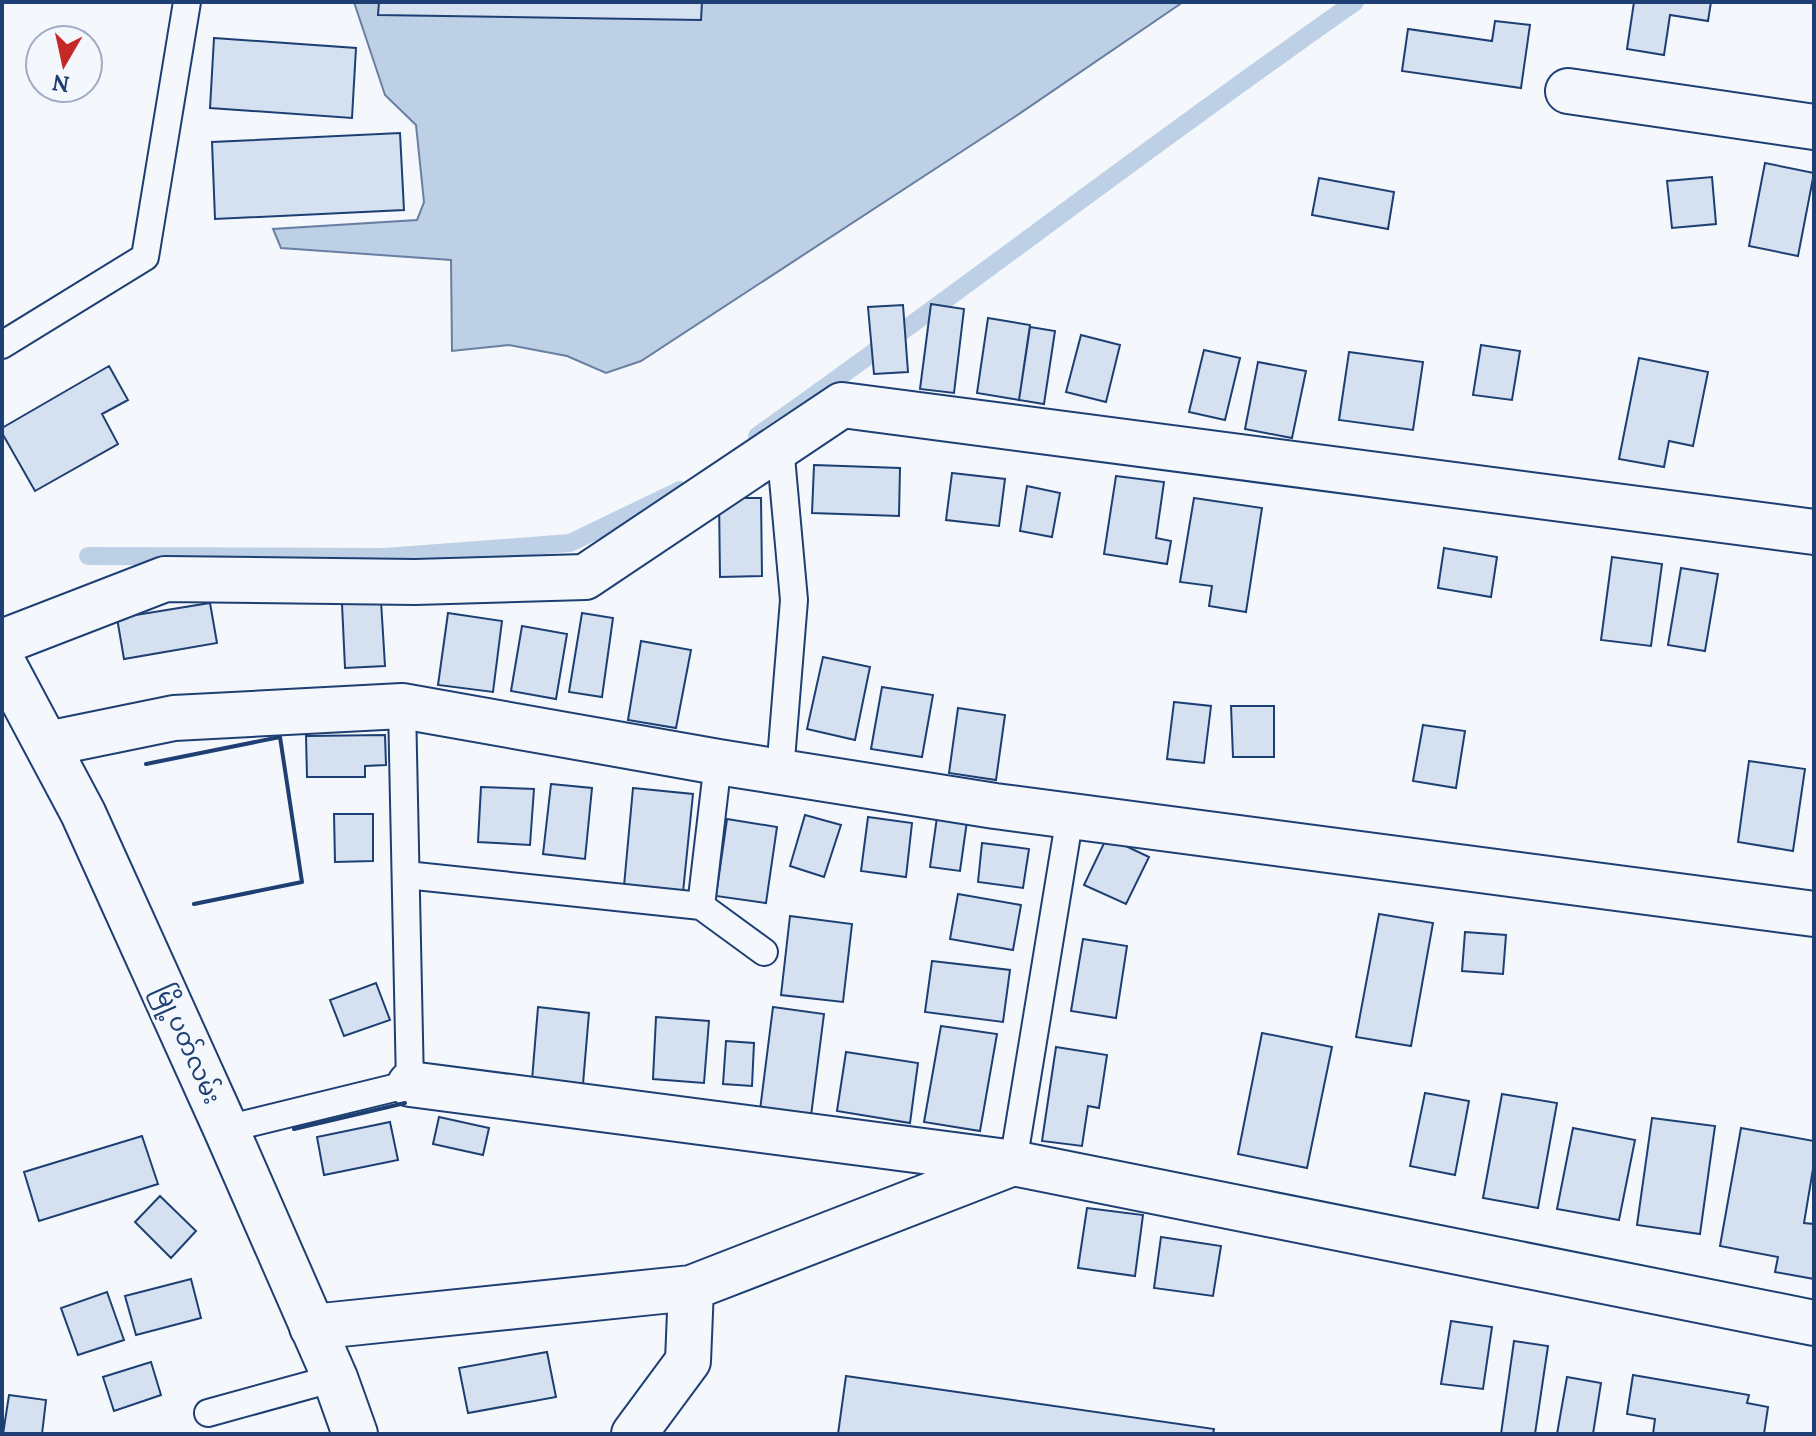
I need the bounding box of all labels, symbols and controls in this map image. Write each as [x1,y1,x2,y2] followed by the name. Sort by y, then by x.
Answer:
[24,24,104,104] north arrow
[50,69,71,99] text: N
[144,979,228,1110] street label: မြို့ပတ်လမ်း

